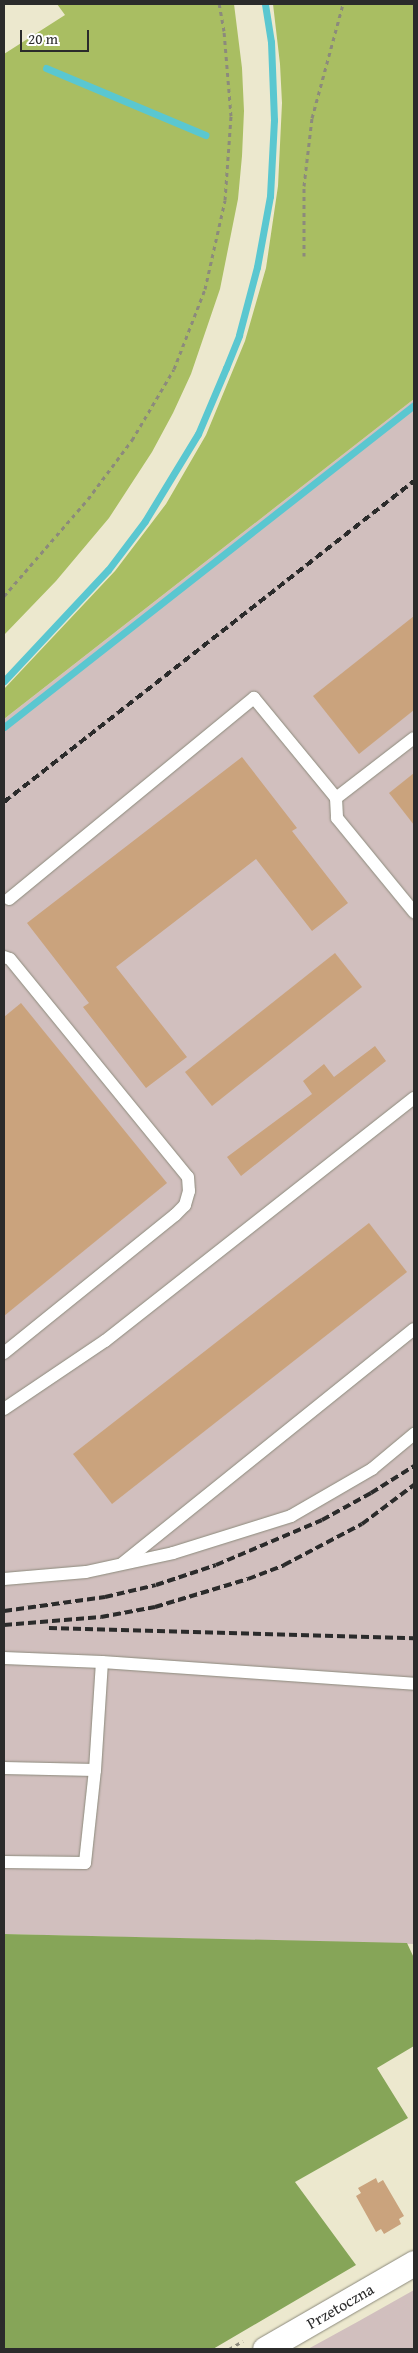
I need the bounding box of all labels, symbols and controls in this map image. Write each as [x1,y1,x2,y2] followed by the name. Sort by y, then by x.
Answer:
[22,20,91,52] scale bar
[28,28,58,49] text: 20 m
[303,2279,377,2333] street label: Przetoczna

